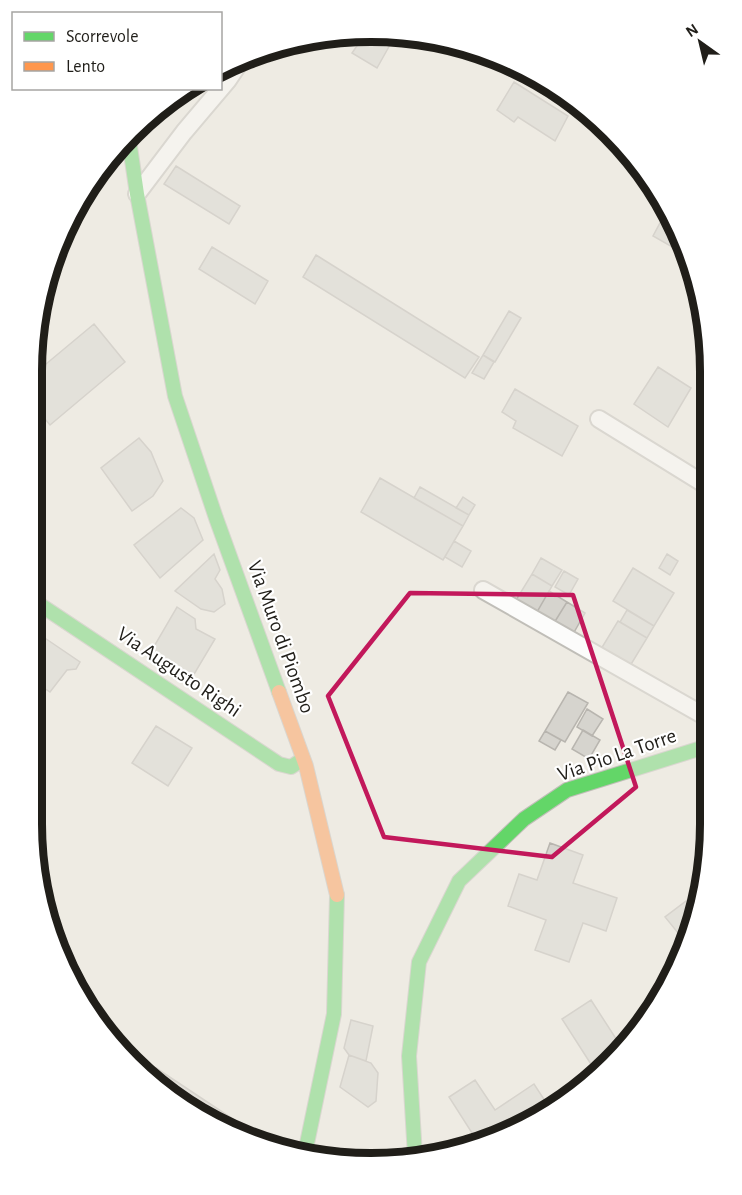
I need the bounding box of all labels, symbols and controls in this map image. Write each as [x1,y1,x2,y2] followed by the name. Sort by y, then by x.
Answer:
[12,12,222,90] legend
[670,12,730,72] north arrow
[683,21,701,40] text: N
[66,28,139,46] text: Scorrevole
[66,58,105,76] text: Lento
[244,558,318,716] street label: Via Muro di Piombo
[113,623,245,721] street label: Via Augusto Righi
[555,725,679,785] street label: Via Pio La Torre

